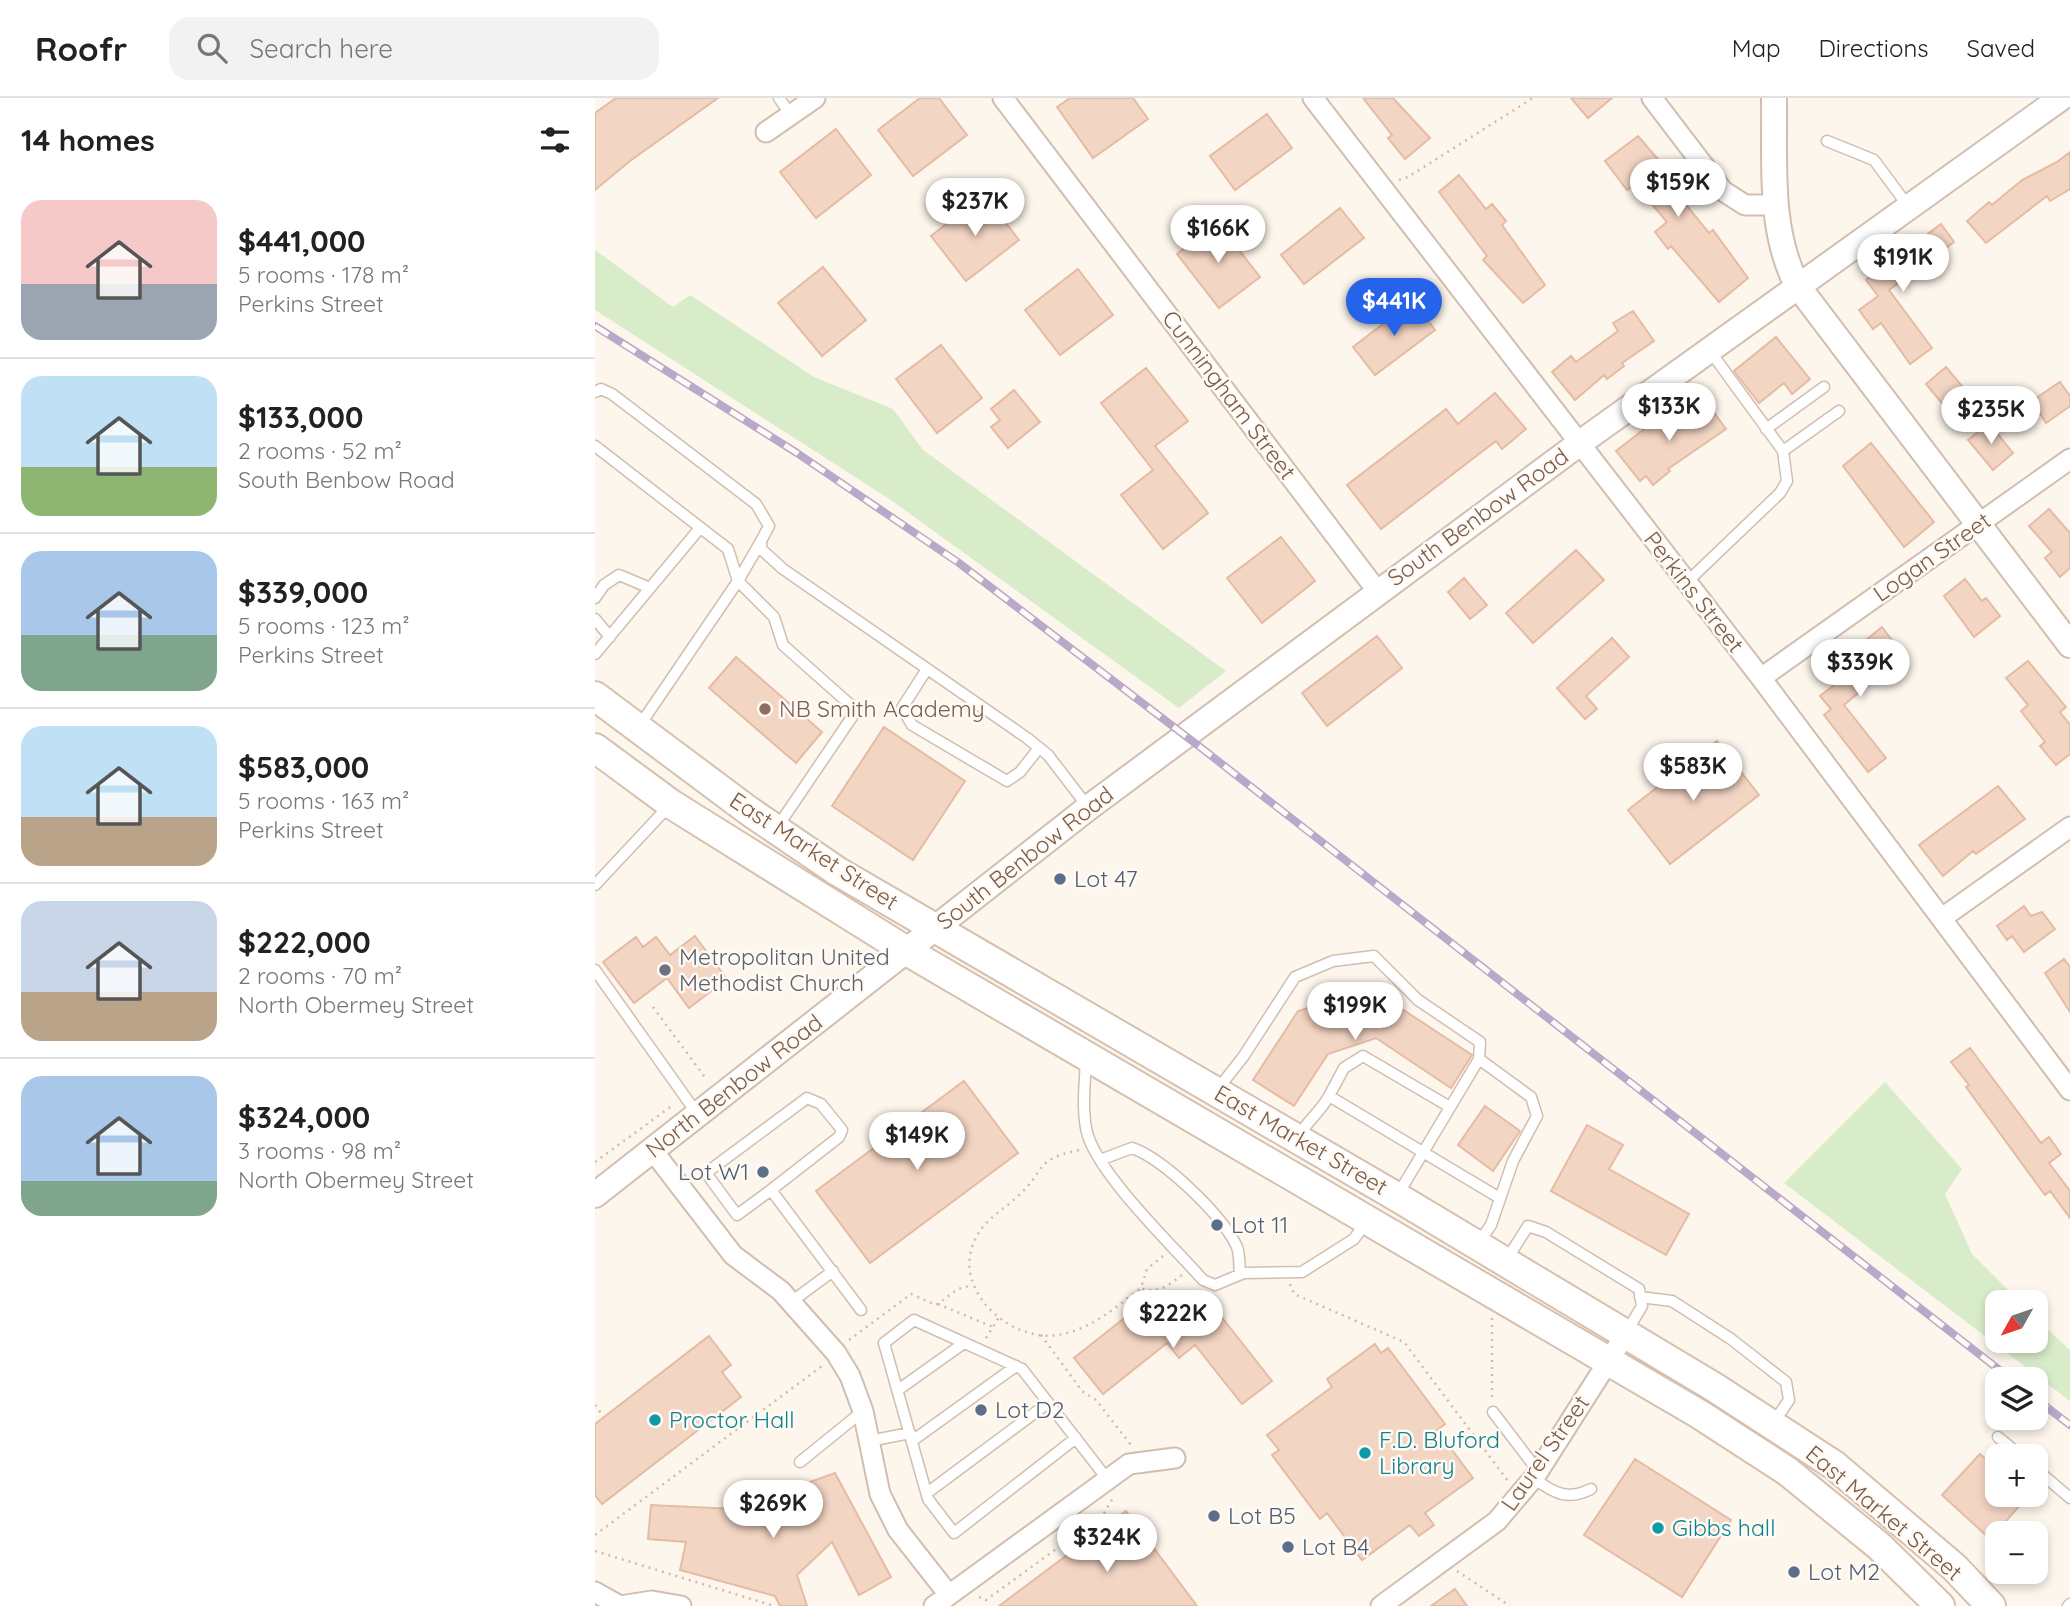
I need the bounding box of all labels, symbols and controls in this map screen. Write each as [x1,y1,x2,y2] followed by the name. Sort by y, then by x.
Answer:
[169,17,659,80] search box
[35,28,127,69] text: Roofr
[193,29,231,67] icon: search
[249,32,393,65] text: Search here
[1732,33,1781,63] text: Map
[1819,33,1929,63] text: Directions
[1967,33,2035,63] text: Saved
[21,121,155,159] text: 14 homes
[536,121,574,159] icon: filters
[1629,159,1727,219] pin: $159K
[1646,167,1710,196] text: $159K
[926,178,1024,238] pin: $237K
[942,186,1008,215] text: $237K
[1169,206,1267,265] pin: $166K
[1186,213,1250,242] text: $166K
[238,222,365,260] text: $441,000
[77,228,161,312] icon: home
[1854,234,1952,294] pin: $191K
[1873,242,1933,271] text: $191K
[238,260,409,289] text: 5 rooms · 178 m²
[1345,278,1443,338] pin: $441K
[1362,286,1426,315] text: $441K
[238,289,384,318] text: Perkins Street
[1156,304,1303,485] street label: Cunningham Street
[1620,384,1718,443] pin: $133K
[1942,386,2040,446] pin: $235K
[1638,391,1700,420] text: $133K
[1957,394,2025,423] text: $235K
[238,398,363,436] text: $133,000
[77,404,161,488] icon: home
[238,436,402,465] text: 2 rooms · 52 m²
[1381,441,1574,592] street label: South Benbow Road
[238,465,455,494] text: South Benbow Road
[1867,505,1996,608] street label: Logan Street
[1638,525,1751,658] street label: Perkins Street
[238,573,368,611] text: $339,000
[77,579,161,663] icon: home
[238,611,410,640] text: 5 rooms · 123 m²
[238,640,384,669] text: Perkins Street
[1811,640,1909,699] pin: $339K
[1827,647,1893,676] text: $339K
[779,694,985,723] place label: NB Smith Academy
[757,701,773,717] marker: NB Smith Academy
[1644,744,1742,803] pin: $583K
[238,748,369,786] text: $583,000
[1660,751,1727,780] text: $583K
[77,754,161,838] icon: home
[930,779,1119,936] street label: South Benbow Road
[724,785,904,916] street label: East Market Street
[238,786,409,815] text: 5 rooms · 163 m²
[238,815,384,844] text: Perkins Street
[1074,864,1138,893] place label: Lot 47
[1052,871,1068,887] marker: Lot 47
[238,923,371,961] text: $222,000
[77,929,161,1013] icon: home
[679,942,890,997] place label: Metropolitan United Methodist Church
[238,961,402,990] text: 2 rooms · 70 m²
[657,962,673,978] marker: Metropolitan United Methodist Church
[1306,982,1404,1042] pin: $199K
[238,990,474,1019] text: North Obermey Street
[1323,990,1387,1019] text: $199K
[640,1008,828,1164] street label: North Benbow Road
[1209,1078,1393,1201] street label: East Market Street
[238,1098,370,1136] text: $324,000
[77,1104,161,1188] icon: home
[868,1112,966,1172] pin: $149K
[885,1120,949,1149] text: $149K
[238,1136,401,1165] text: 3 rooms · 98 m²
[678,1157,749,1186] place label: Lot W1
[755,1164,771,1180] marker: Lot W1
[238,1165,474,1194] text: North Obermey Street
[1231,1210,1288,1239] place label: Lot 11
[1209,1217,1225,1233] marker: Lot 11
[1124,1290,1222,1350] pin: $222K
[1985,1290,2047,1353] north arrow
[1985,1290,2048,1584] map controls
[1139,1298,1207,1327] text: $222K
[1985,1367,2048,1430] button: layers
[1494,1389,1595,1516] street label: Laurel Street
[995,1395,1064,1424] place label: Lot D2
[973,1402,989,1418] marker: Lot D2
[669,1405,795,1434] place label: Proctor Hall
[647,1412,663,1428] marker: Proctor Hall
[1379,1425,1500,1480] place label: F.D. Bluford Library
[1800,1439,1969,1587] street label: East Market Street
[1985,1444,2048,1507] button: +
[1357,1445,1373,1461] marker: F.D. Bluford Library
[724,1480,822,1540] pin: $269K
[739,1488,807,1517] text: $269K
[1228,1501,1296,1530] place label: Lot B5
[1206,1508,1222,1524] marker: Lot B5
[1672,1513,1775,1542] place label: Gibbs hall
[1058,1514,1156,1574] pin: $324K
[1650,1520,1666,1536] marker: Gibbs hall
[1985,1521,2048,1584] button: −
[1073,1522,1141,1551] text: $324K
[1302,1532,1369,1561] place label: Lot B4
[1280,1539,1296,1555] marker: Lot B4
[1808,1557,1880,1586] place label: Lot M2
[1786,1564,1802,1580] marker: Lot M2

